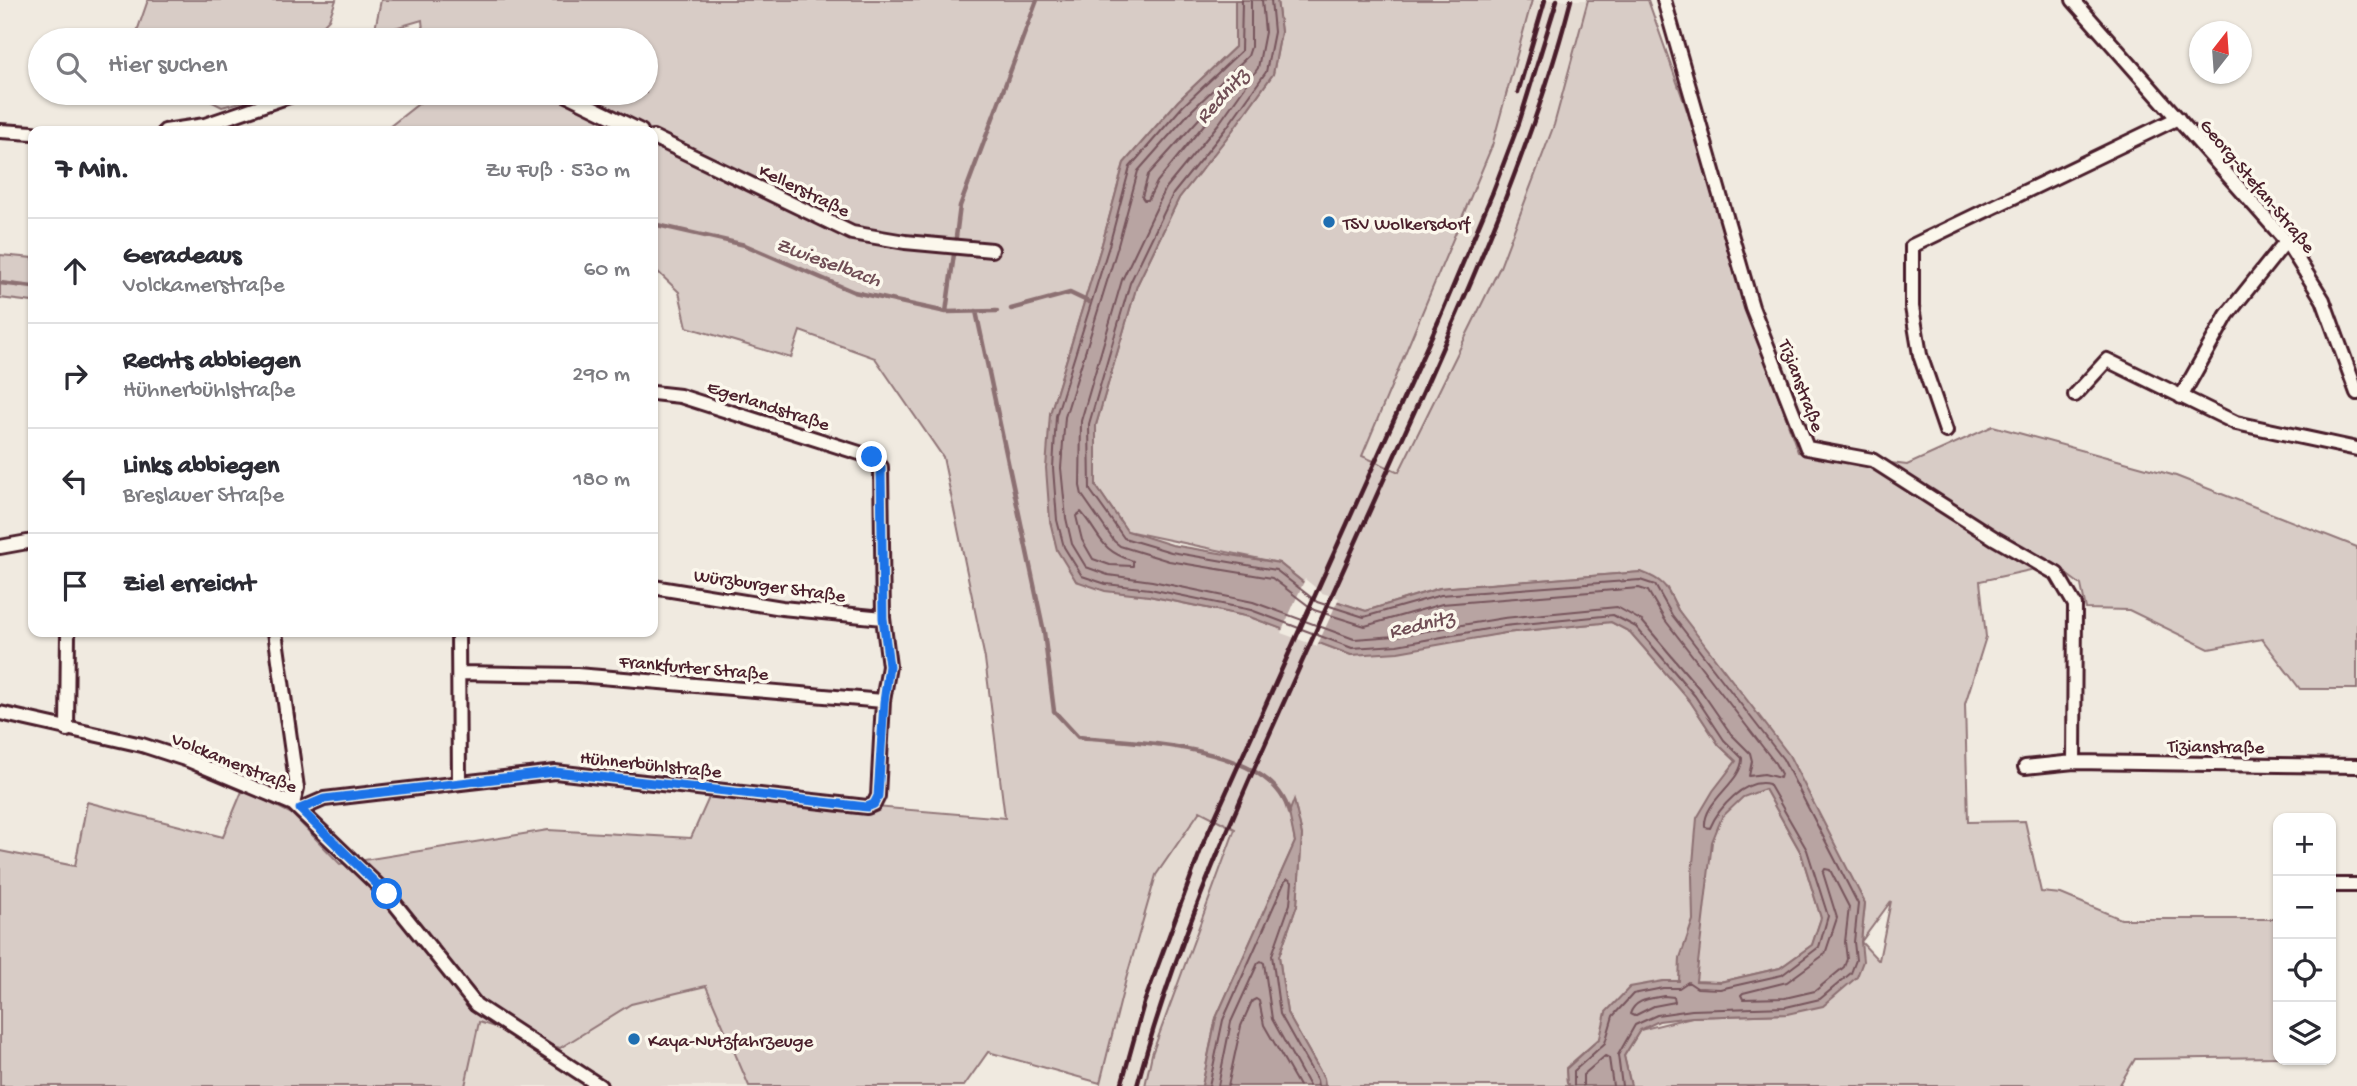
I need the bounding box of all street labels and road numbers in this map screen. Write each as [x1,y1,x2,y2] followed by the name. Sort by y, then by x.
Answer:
[2193,115,2319,259] street label: Georg-Stefan-Straße
[754,160,853,224] street label: Kellerstraße
[1771,336,1828,436] street label: Tizianstraße
[704,377,832,438] street label: Egerlandstraße
[692,565,847,610] street label: Würzburger Straße
[617,651,770,687] street label: Frankfurter Straße
[167,728,300,800] street label: Volckamerstraße
[2166,736,2265,761] street label: Tizianstraße
[579,748,723,785] street label: Hühnerbühlstraße

